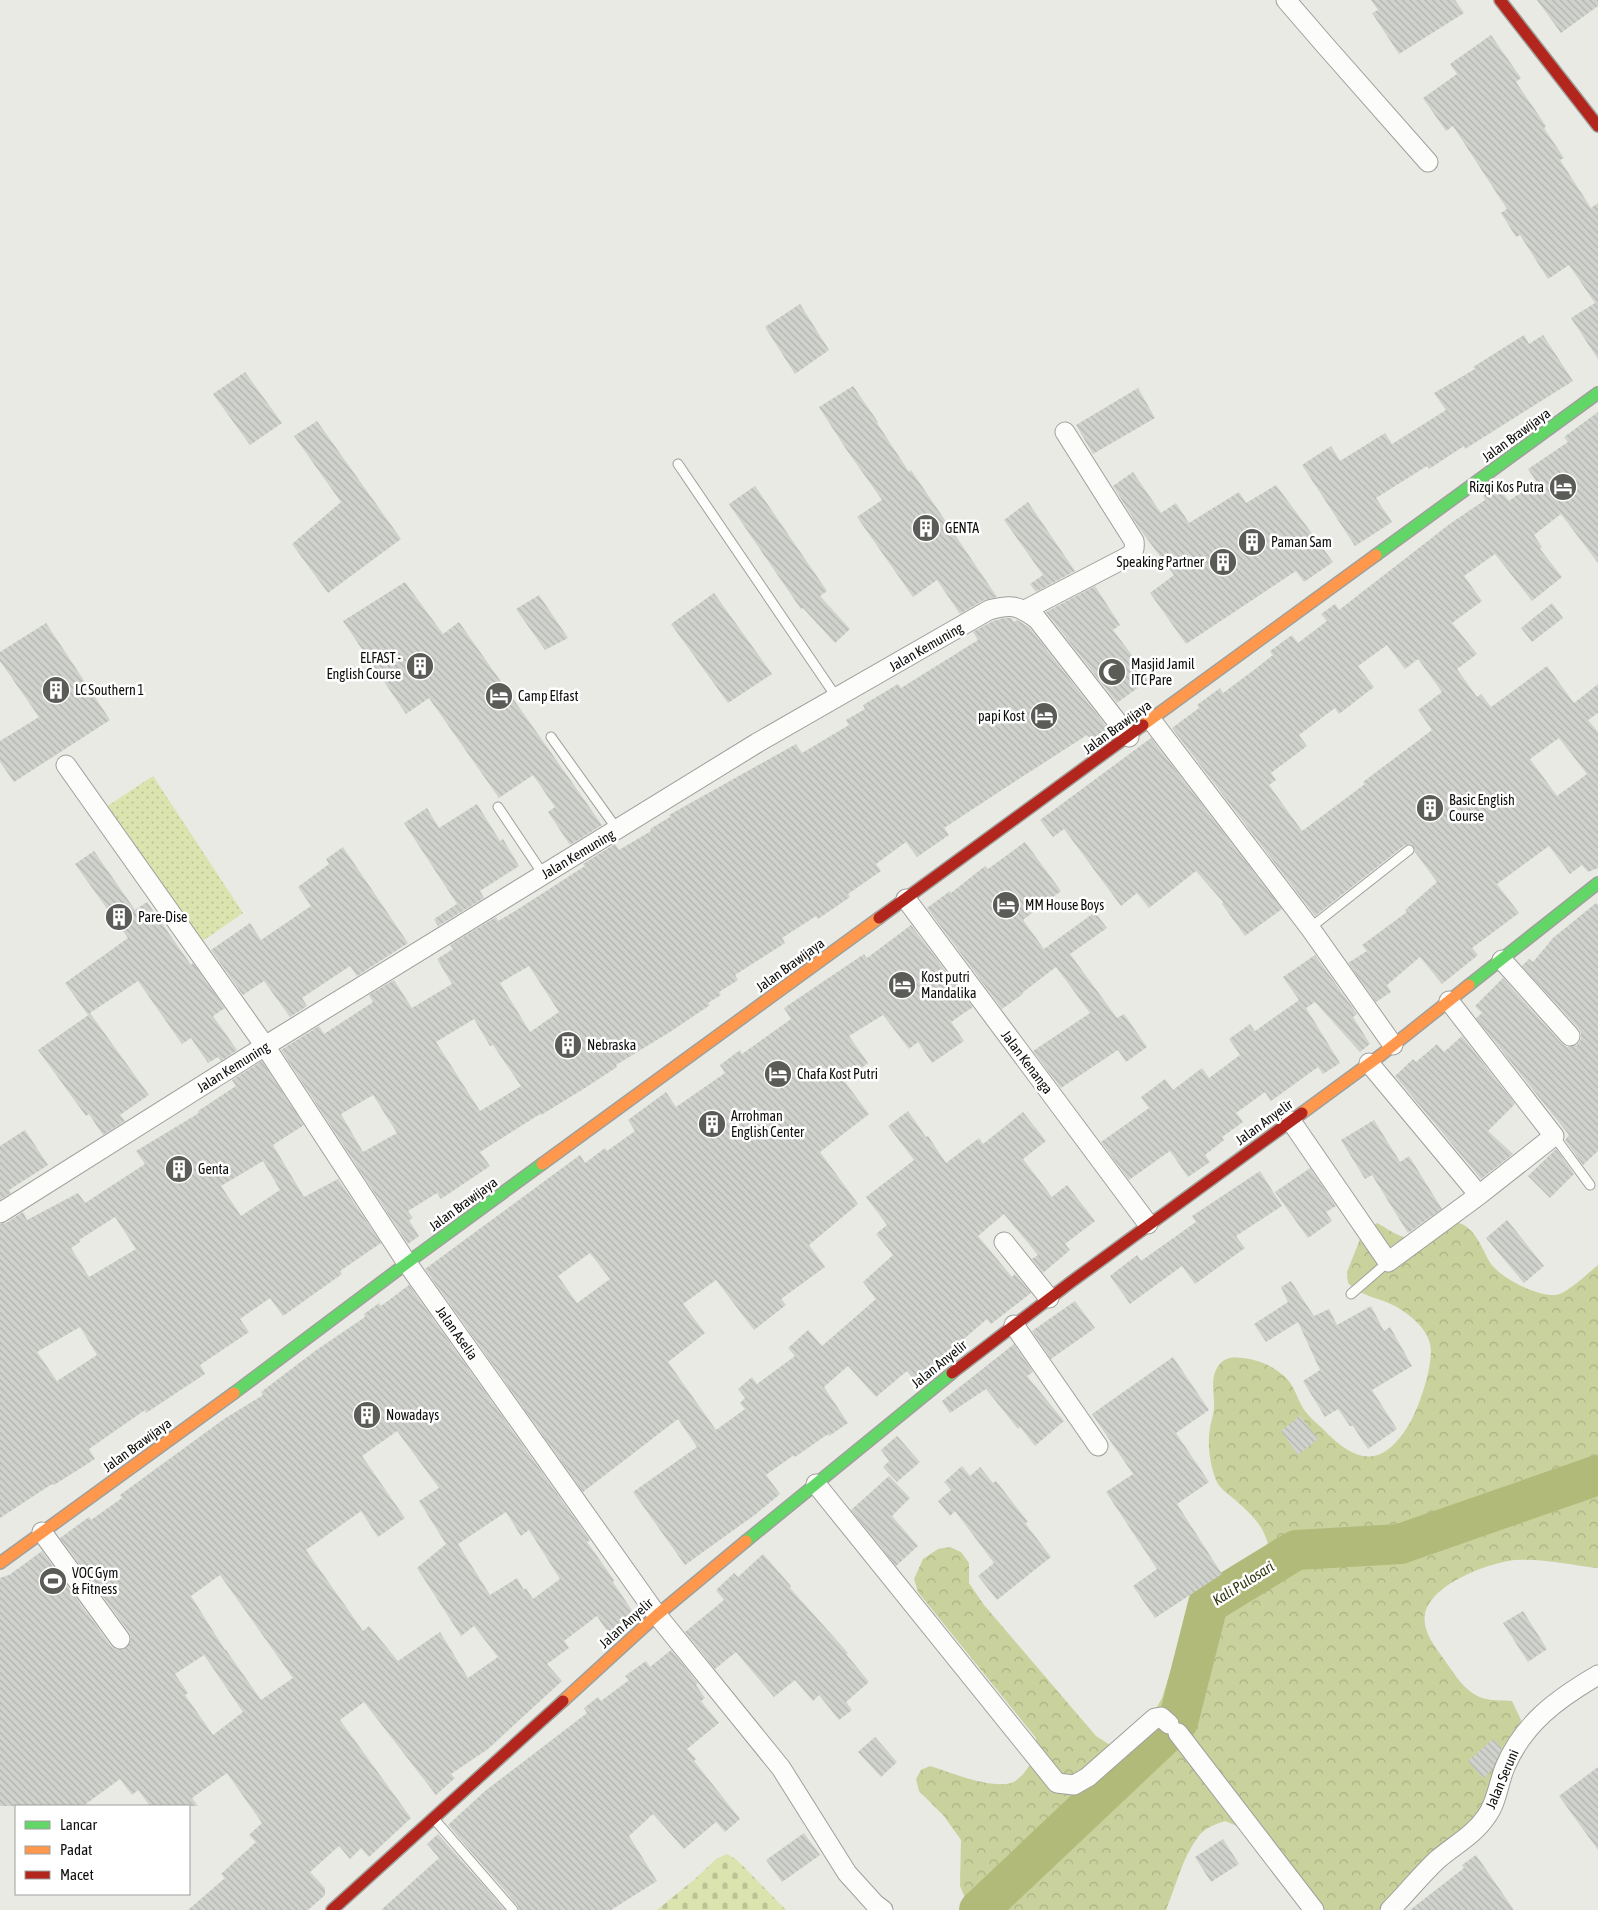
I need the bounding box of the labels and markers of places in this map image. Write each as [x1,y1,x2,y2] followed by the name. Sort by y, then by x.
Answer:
[1548,472,1578,502] hotel icon: Rizqi Kos Putra
[1469,479,1544,495] place label: Rizqi Kos Putra
[911,513,941,543] building icon: GENTA
[945,520,979,536] place label: GENTA
[1237,527,1267,557] building icon: Paman Sam
[1271,534,1332,550] place label: Paman Sam
[1208,547,1238,577] building icon: Speaking Partner
[1117,554,1205,570] place label: Speaking Partner
[327,650,401,682] place label: ELFAST - English Course
[405,651,435,681] building icon: ELFAST - English Course
[1131,656,1195,688] place label: Masjid Jamil ITC Pare
[1097,657,1127,687] mosque icon: Masjid Jamil ITC Pare
[41,675,71,705] building icon: LC Southern 1
[484,681,514,711] hotel icon: Camp Elfast
[75,682,144,698] place label: LC Southern 1
[518,688,578,704] place label: Camp Elfast
[1029,701,1059,731] hotel icon: papi Kost
[978,708,1025,724] place label: papi Kost
[1449,792,1515,824] place label: Basic English Course
[1415,793,1445,823] building icon: Basic English Course
[991,890,1021,920] hotel icon: MM House Boys
[1025,897,1104,913] place label: MM House Boys
[104,902,134,932] building icon: Pare-Dise
[138,909,187,925] place label: Pare-Dise
[921,969,976,1001] place label: Kost putri Mandalika
[887,970,917,1000] hotel icon: Kost putri Mandalika
[553,1030,583,1060] building icon: Nebraska
[587,1037,636,1053] place label: Nebraska
[763,1059,793,1089] hotel icon: Chafa Kost Putri
[797,1066,878,1082] place label: Chafa Kost Putri
[731,1108,805,1140] place label: Arrohman English Center
[697,1109,727,1139] building icon: Arrohman English Center
[164,1154,194,1184] building icon: Genta
[198,1161,229,1177] place label: Genta
[352,1400,382,1430] building icon: Nowadays
[386,1407,439,1423] place label: Nowadays
[72,1565,118,1597] place label: VOC Gym & Fitness
[38,1566,68,1596] sports icon: VOC Gym & Fitness

